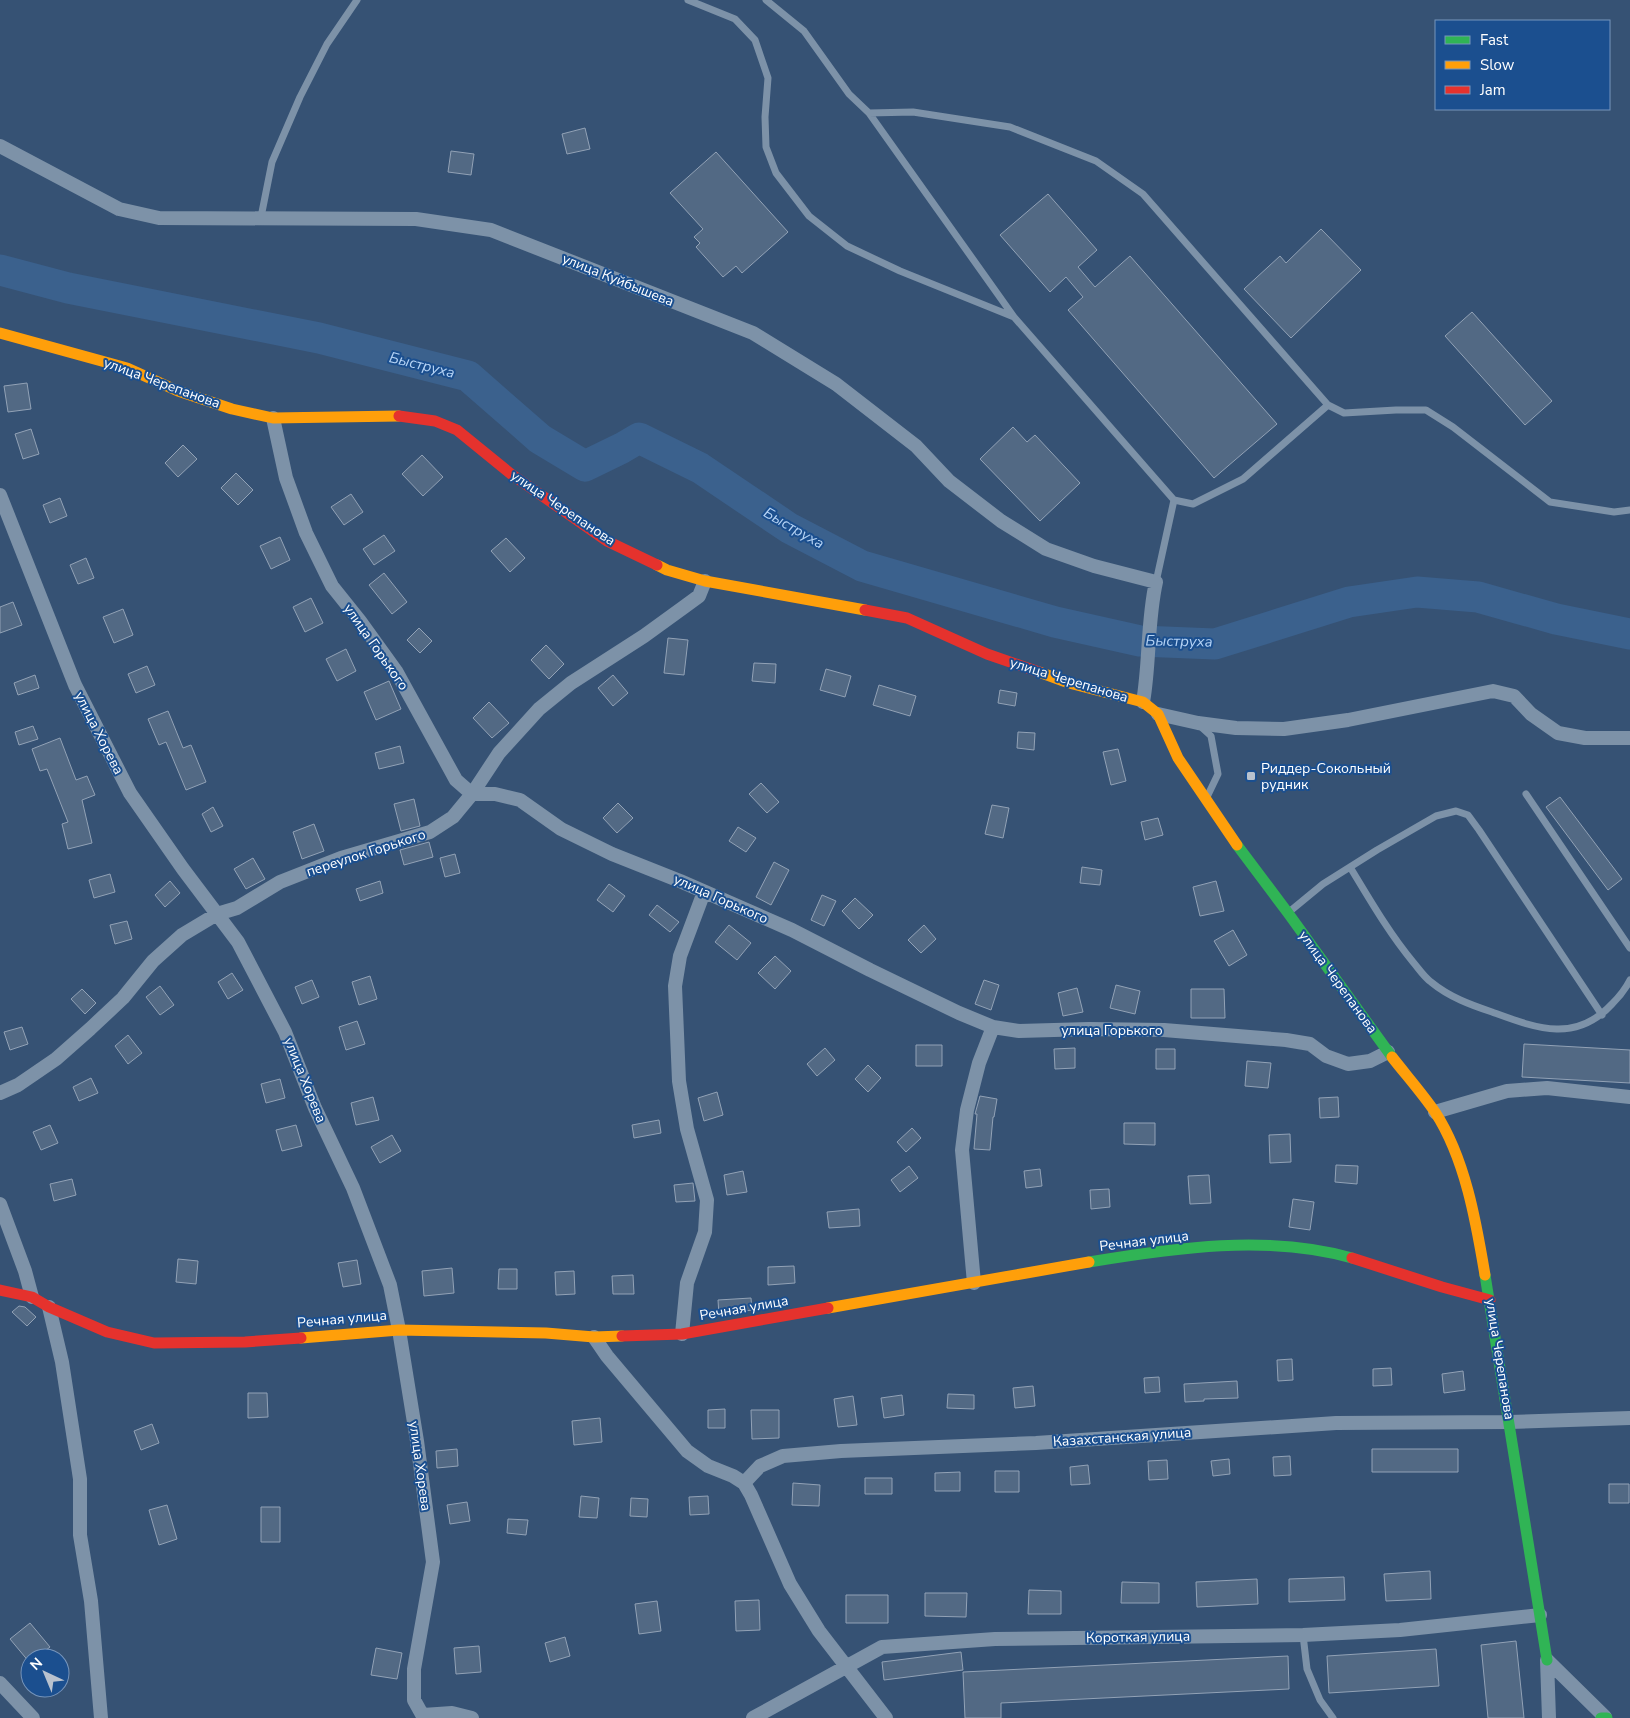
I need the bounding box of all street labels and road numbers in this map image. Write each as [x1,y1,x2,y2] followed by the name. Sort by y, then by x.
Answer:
[559,249,677,311] street label: улица Куйбышева
[101,353,223,413] street label: улица Черепанова
[507,466,619,550] street label: улица Черепанова
[339,600,413,694] street label: улица Горького
[1008,653,1130,707] street label: улица Черепанова
[70,688,128,778] street label: улица Хорева
[304,825,428,881] street label: переулок Горького
[671,870,771,928] street label: улица Горького
[1294,927,1382,1037] street label: улица Черепанова
[1061,1021,1163,1040] street label: улица Горького
[279,1034,331,1126] street label: улица Хорева
[1098,1226,1190,1256] street label: Речная улица
[698,1291,790,1325] street label: Речная улица
[1481,1297,1519,1421] street label: улица Черепанова
[296,1306,388,1332] street label: Речная улица
[404,1420,436,1512] street label: улица Хорева
[1052,1423,1192,1451] street label: Казахстанская улица
[1086,1627,1190,1647] street label: Короткая улица

